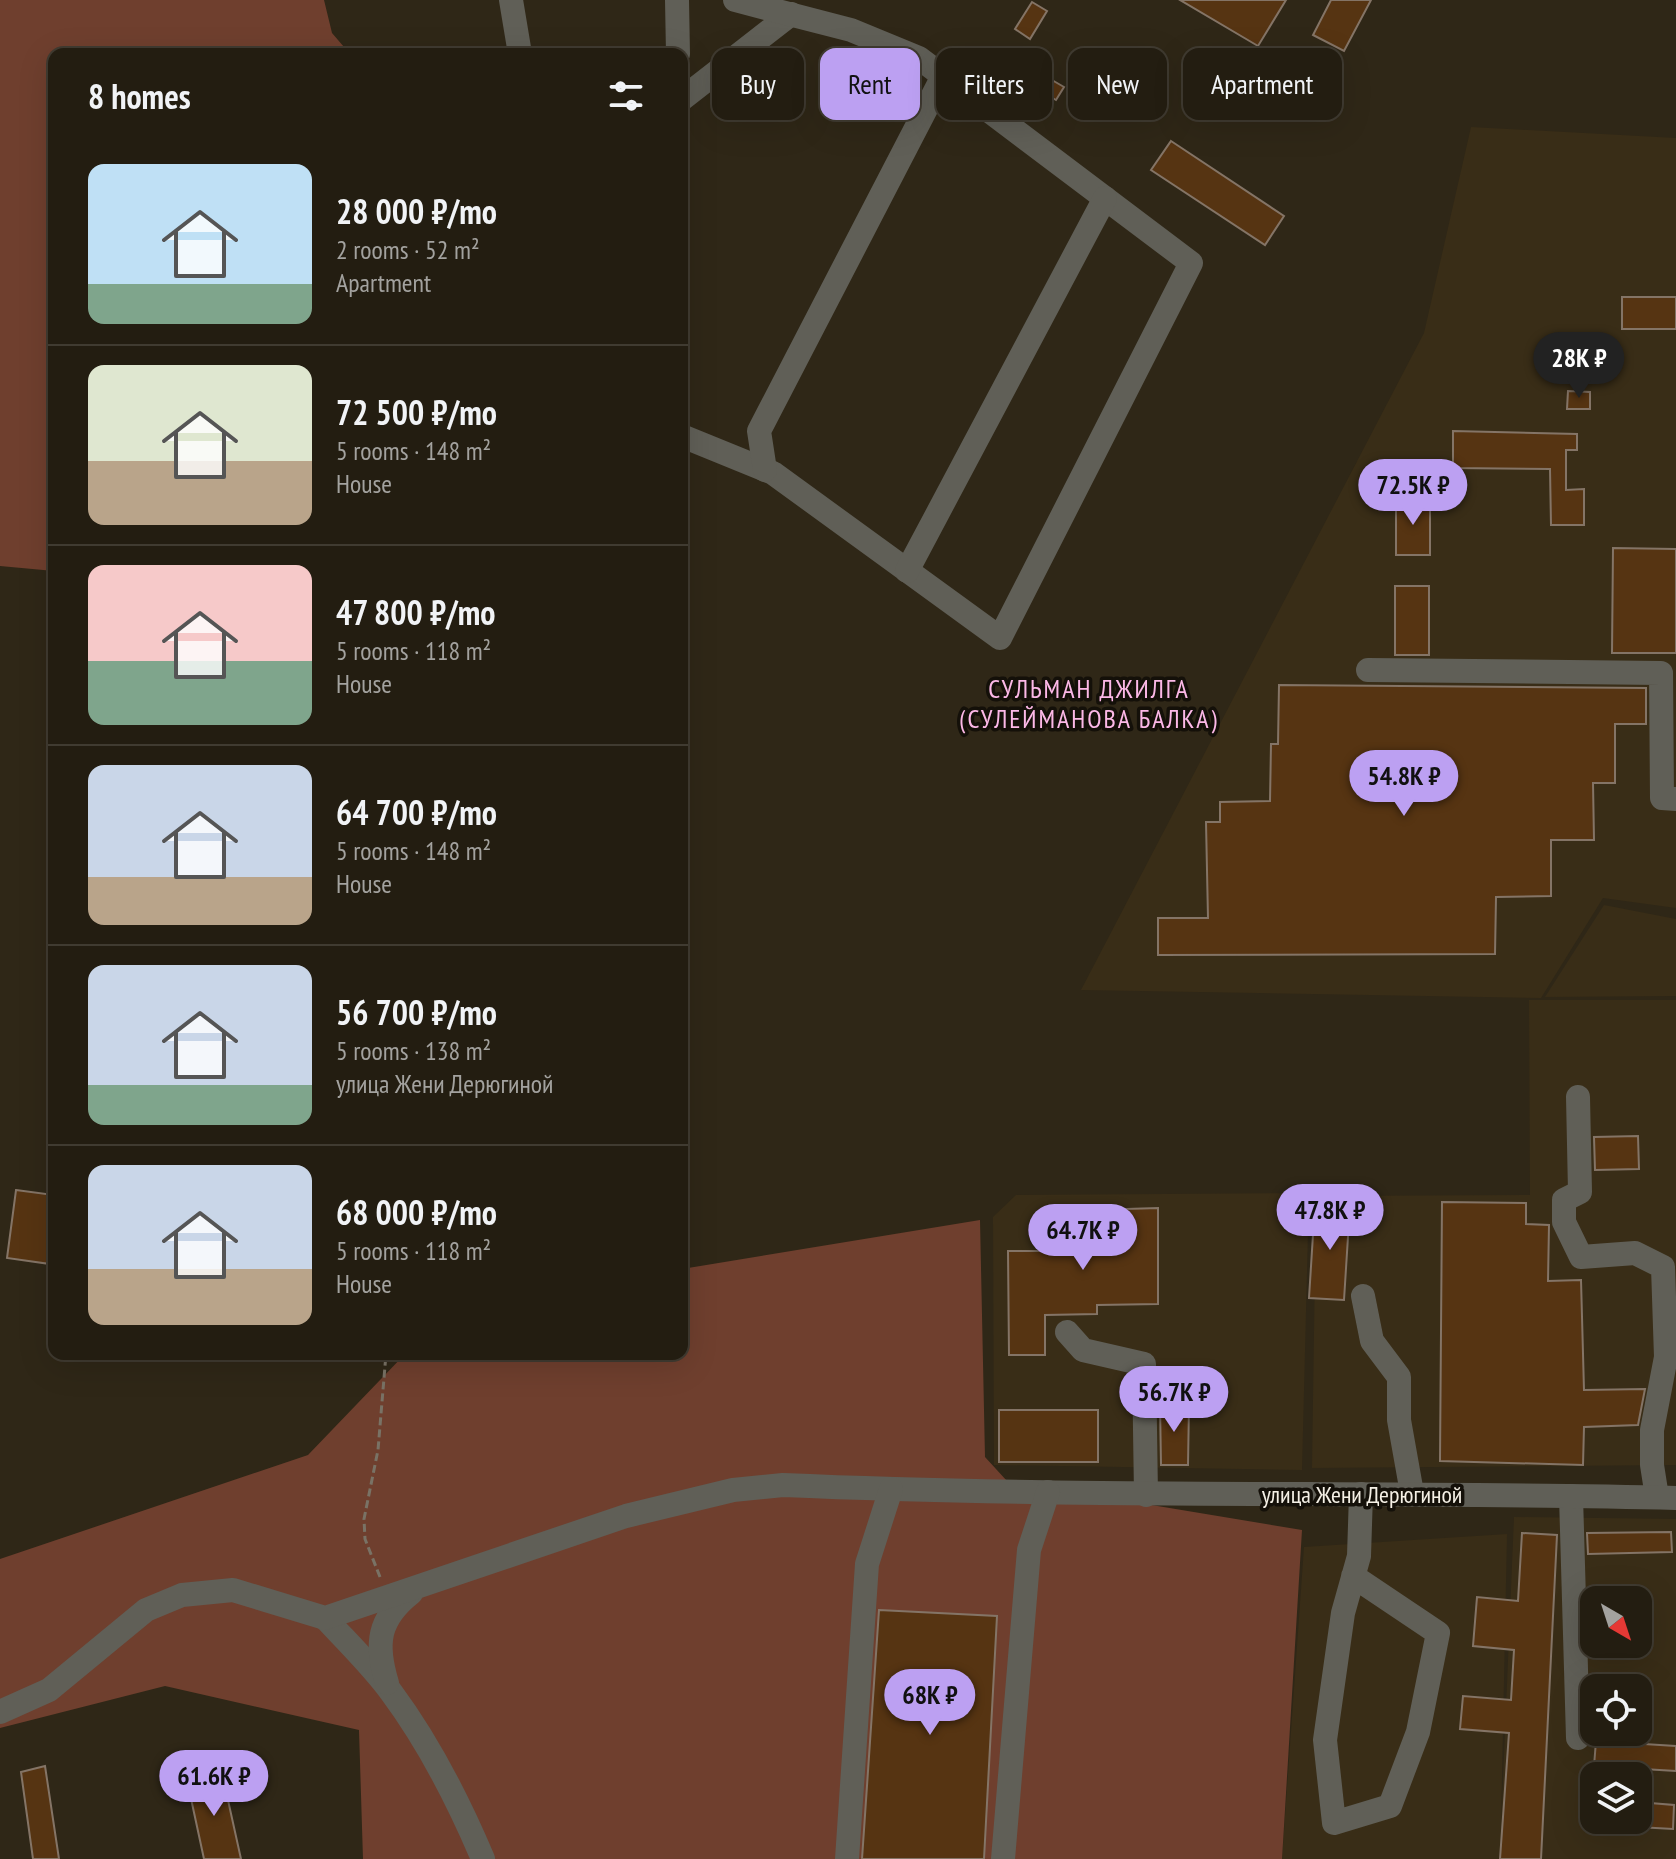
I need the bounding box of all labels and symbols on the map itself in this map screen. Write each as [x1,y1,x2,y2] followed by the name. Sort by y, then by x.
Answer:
[1523,332,1635,400] pin: 28K ₽
[1339,459,1487,527] pin: 72.5K ₽
[959,672,1219,735] district label: СУЛЬМАН ДЖИЛГА (СУЛЕЙМАНОВА БАЛКА)
[1330,750,1478,818] pin: 54.8K ₽
[1256,1184,1404,1252] pin: 47.8K ₽
[1009,1204,1157,1272] pin: 64.7K ₽
[1100,1366,1248,1434] pin: 56.7K ₽
[1262,1479,1462,1510] street label: улица Жени Дерюгиной
[1580,1586,1652,1658] north arrow
[874,1669,986,1737] pin: 68K ₽
[140,1750,288,1818] pin: 61.6K ₽

